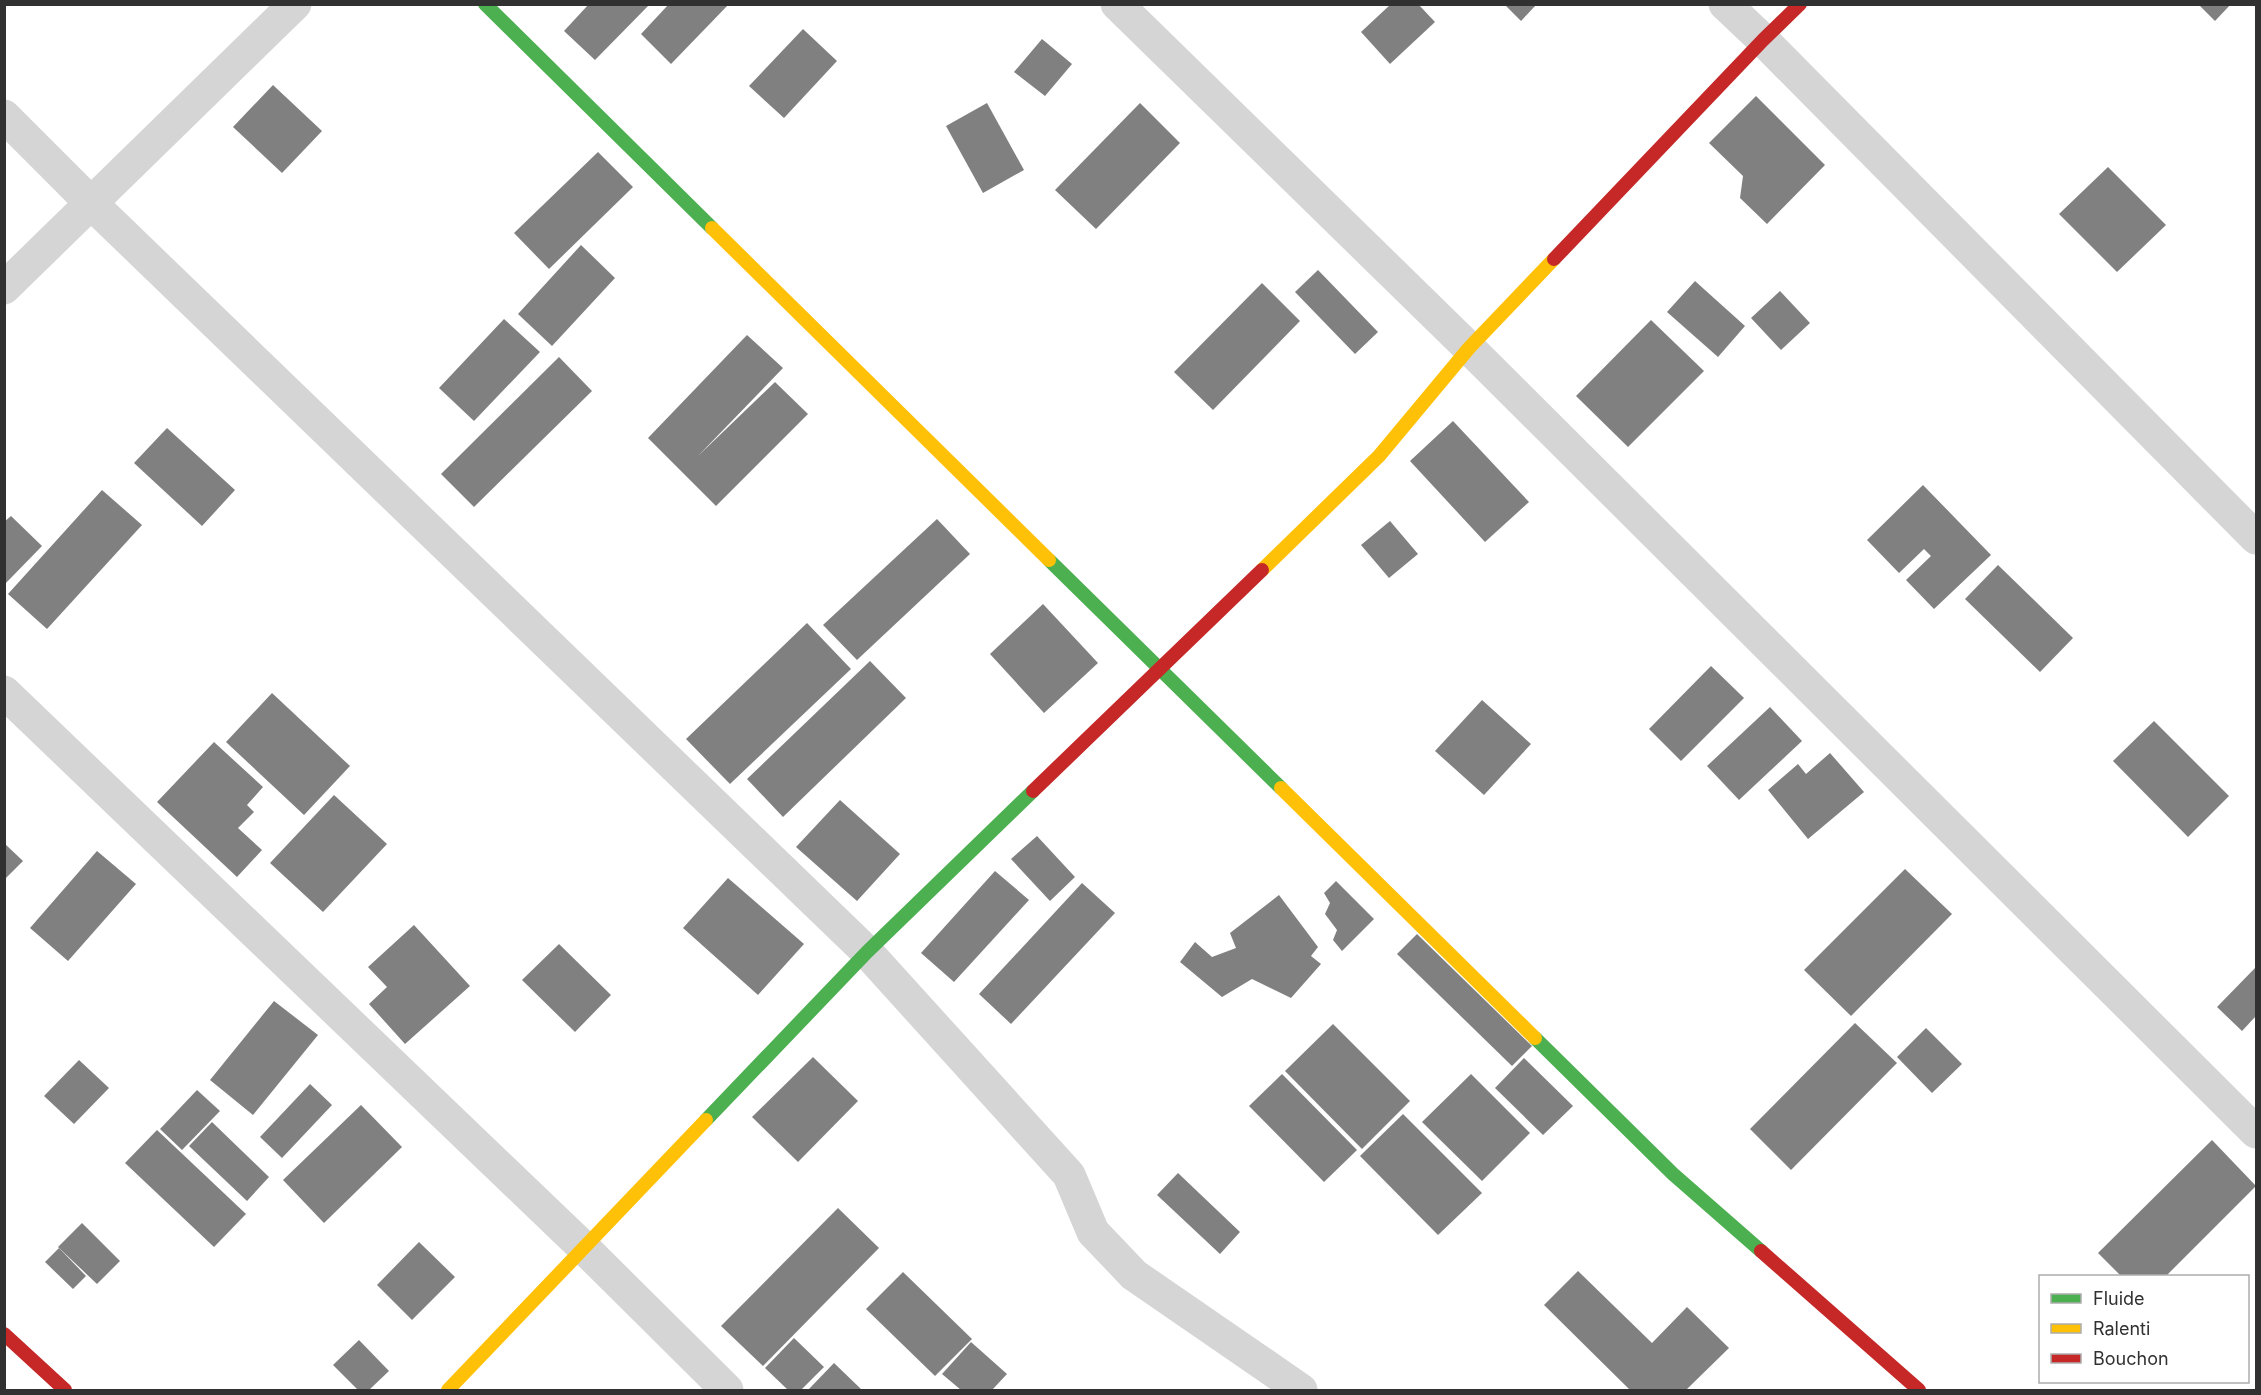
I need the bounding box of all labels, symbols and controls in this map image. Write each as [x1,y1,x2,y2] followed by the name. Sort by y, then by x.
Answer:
[2039,1275,2249,1383] legend
[2093,1288,2145,1309] text: Fluide
[2093,1318,2150,1339] text: Ralenti
[2093,1348,2169,1369] text: Bouchon

